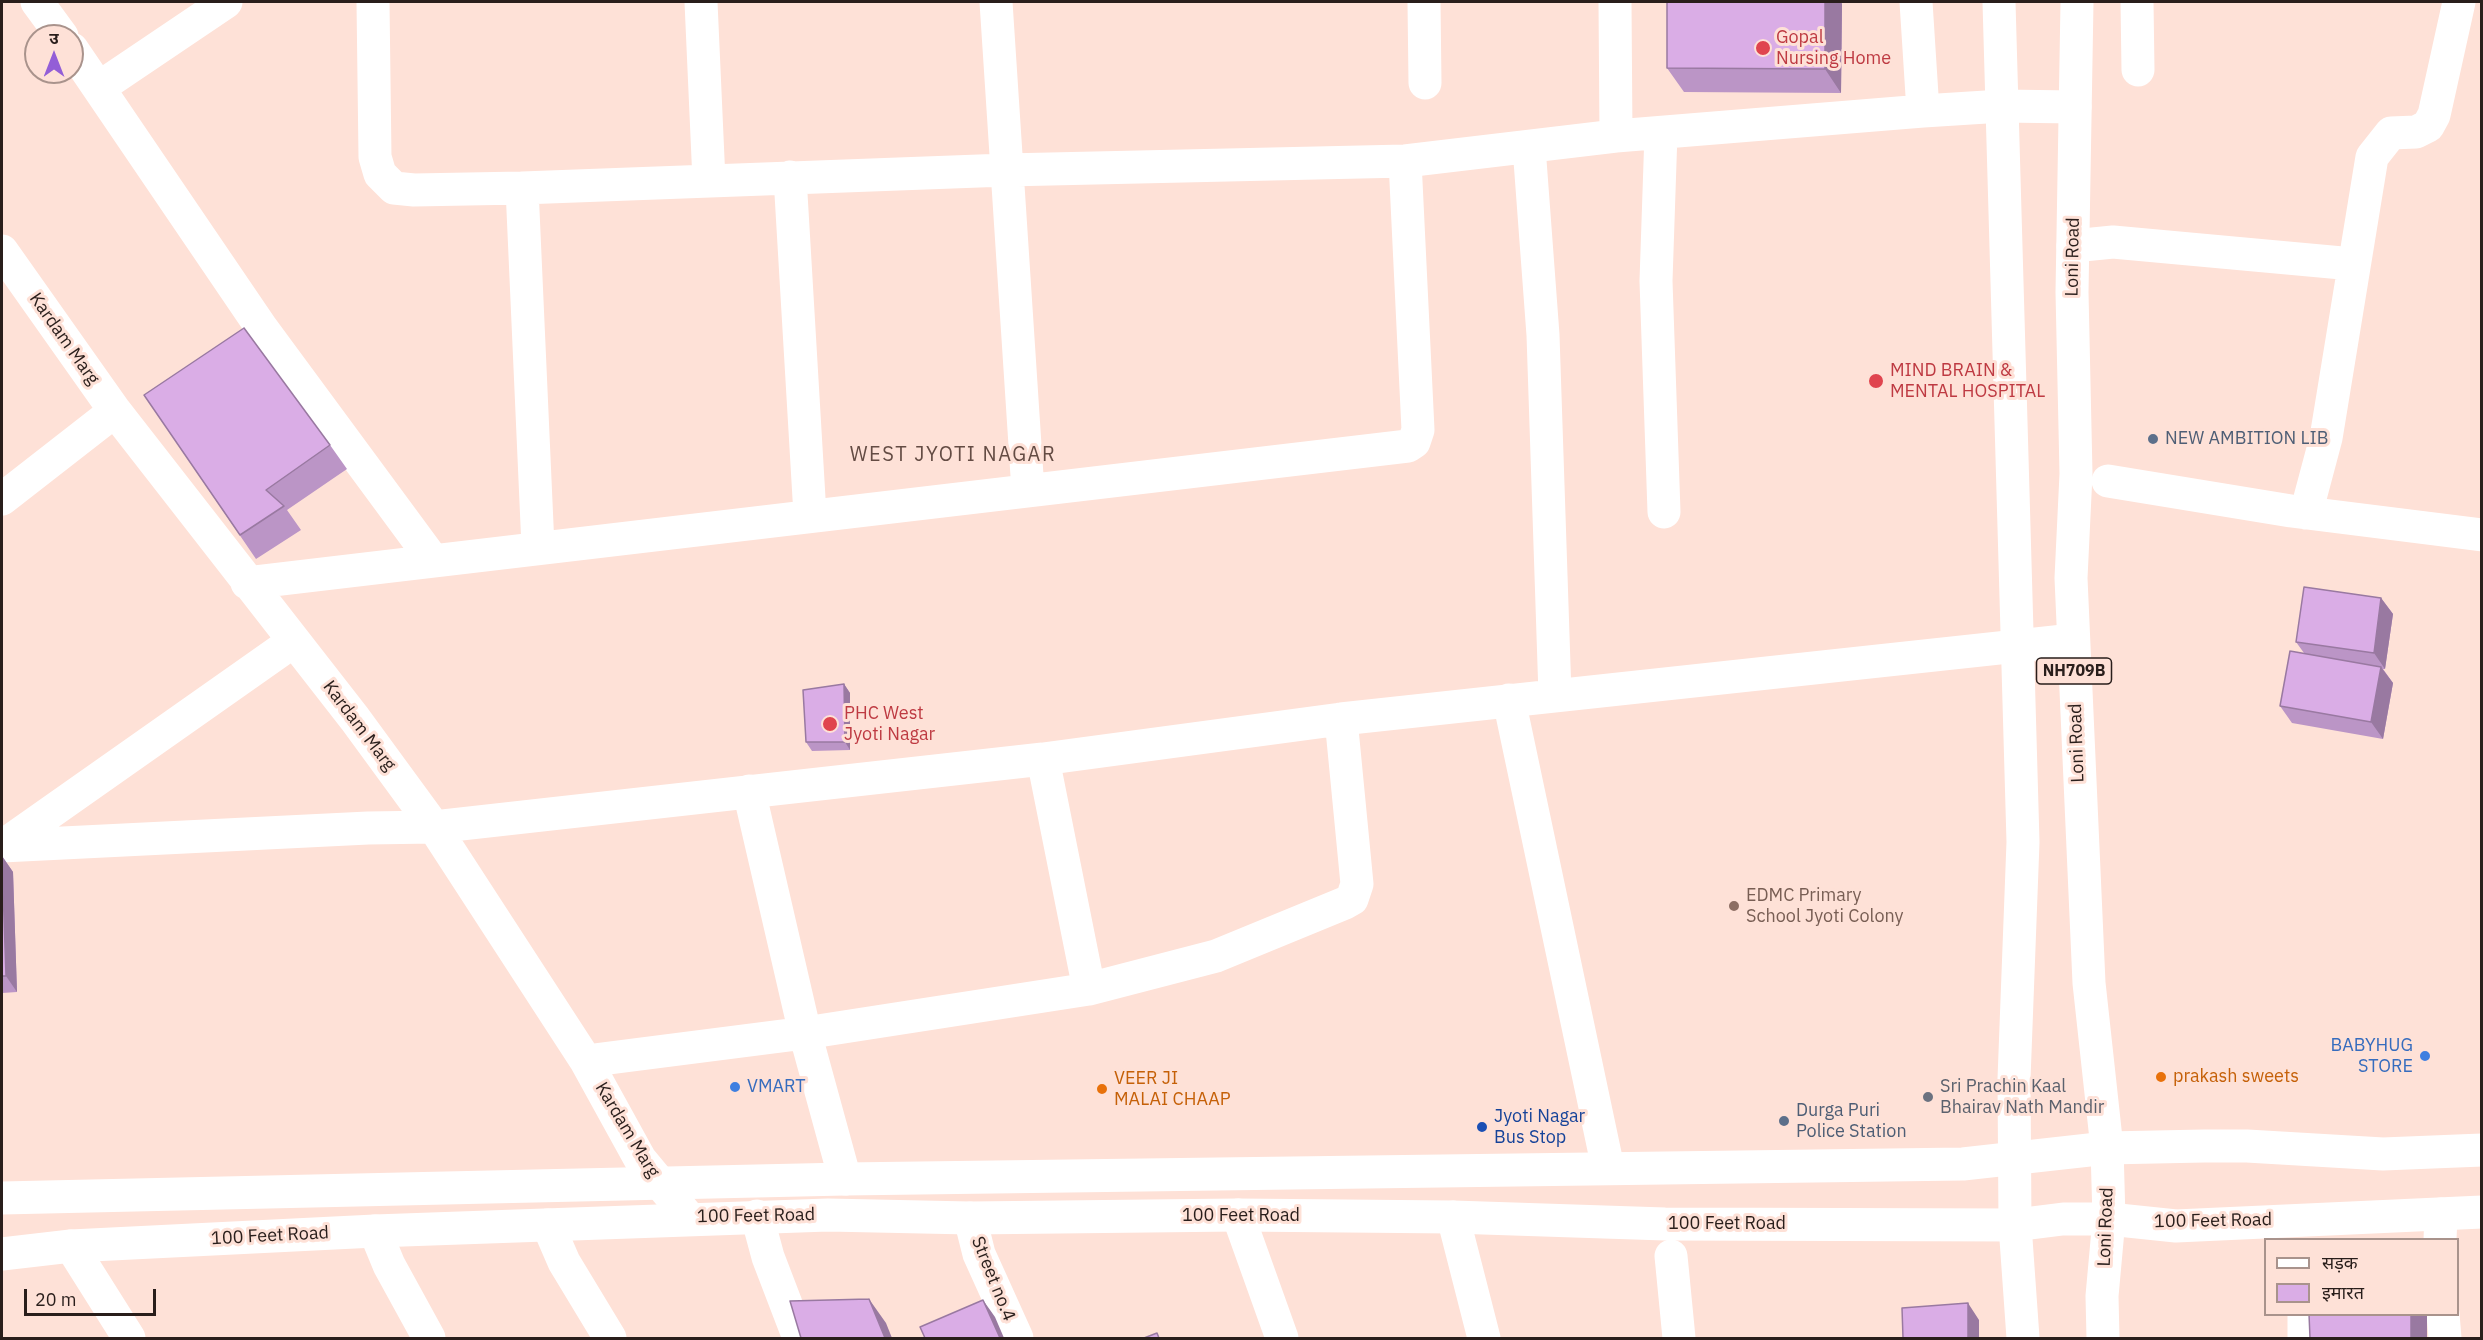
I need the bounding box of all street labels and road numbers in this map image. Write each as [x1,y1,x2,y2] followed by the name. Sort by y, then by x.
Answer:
[2062,217,2084,297] street label: Loni Road
[24,289,104,389] street label: Kardam Marg
[2036,658,2112,684] road number: NH709B
[318,677,400,775] street label: Kardam Marg
[2065,703,2089,783] street label: Loni Road
[590,1078,664,1182] street label: Kardam Marg
[2094,1187,2118,1267] street label: Loni Road
[697,1204,815,1228] street label: 100 Feet Road
[1182,1205,1300,1227] street label: 100 Feet Road
[2154,1209,2272,1233] street label: 100 Feet Road
[1668,1213,1786,1235] street label: 100 Feet Road
[211,1222,329,1250] street label: 100 Feet Road
[966,1234,1020,1324] street label: Street no.4

